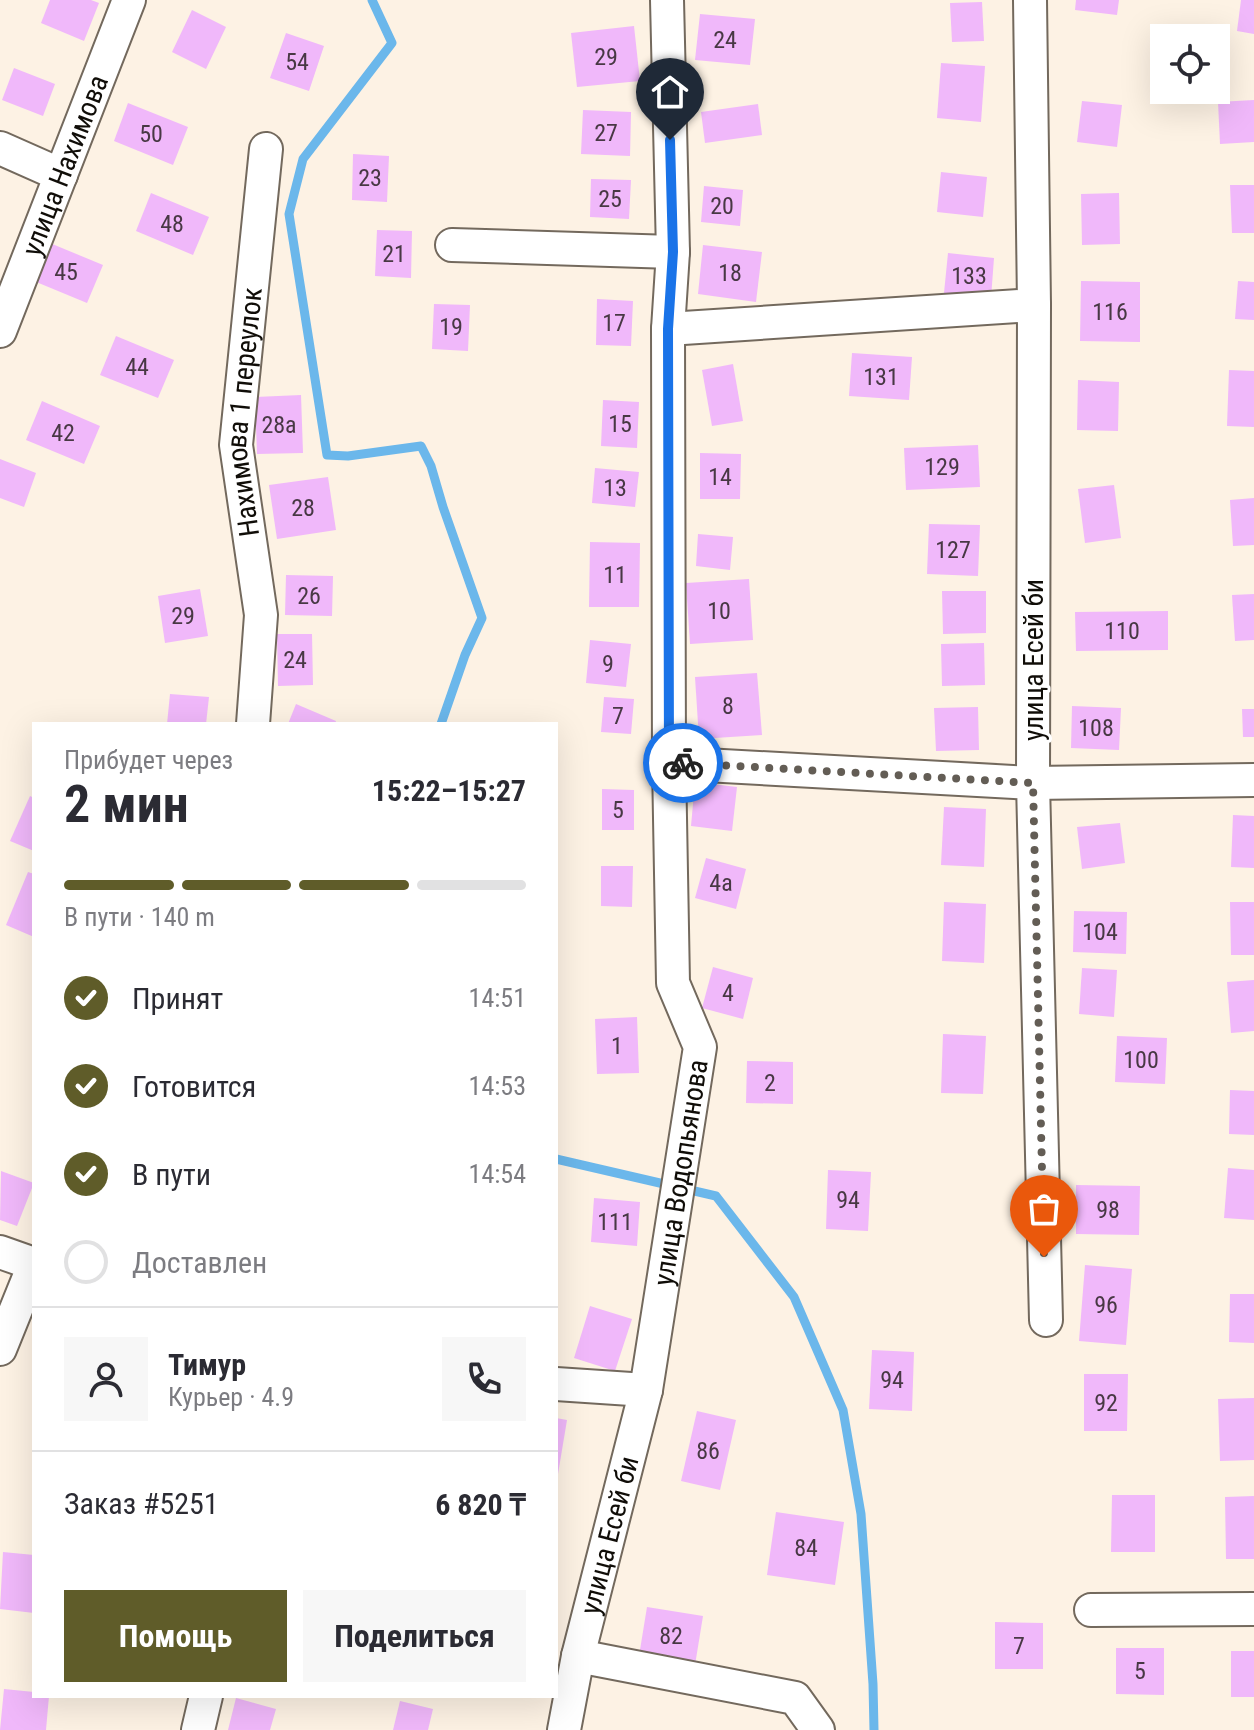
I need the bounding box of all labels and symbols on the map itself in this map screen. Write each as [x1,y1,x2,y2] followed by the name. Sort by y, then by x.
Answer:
[713,26,737,54] house number: 24
[594,43,618,71] house number: 29
[285,48,309,76] house number: 54
[636,58,704,140] pin
[15,70,115,260] street label: улица Нахимова
[594,119,618,147] house number: 27
[139,120,163,148] house number: 50
[358,164,382,192] house number: 23
[598,185,622,213] house number: 25
[710,192,734,220] house number: 20
[160,210,184,238] house number: 48
[382,240,406,268] house number: 21
[54,258,78,286] house number: 45
[718,259,742,287] house number: 18
[951,262,987,290] house number: 133
[219,286,268,539] street label: Нахимова 1 переулок
[1092,298,1128,326] house number: 116
[602,309,626,337] house number: 17
[439,313,463,341] house number: 19
[125,353,149,381] house number: 44
[863,363,899,391] house number: 131
[608,410,632,438] house number: 15
[261,411,297,439] house number: 28а
[51,419,75,447] house number: 42
[924,453,960,481] house number: 129
[708,463,732,491] house number: 14
[603,474,627,502] house number: 13
[291,494,315,522] house number: 28
[935,536,971,564] house number: 127
[603,561,627,589] house number: 11
[1017,579,1050,741] street label: улица Есей би
[297,582,321,610] house number: 26
[707,597,731,625] house number: 10
[171,602,195,630] house number: 29
[1104,617,1140,645] house number: 110
[283,646,307,674] house number: 24
[602,650,614,678] house number: 9
[722,692,734,720] house number: 8
[612,702,624,730] house number: 7
[1078,714,1114,742] house number: 108
[643,723,723,803] courier
[612,796,624,824] house number: 5
[709,869,733,897] house number: 4а
[1082,918,1118,946] house number: 104
[722,979,734,1007] house number: 4
[611,1032,623,1060] house number: 1
[1123,1046,1159,1074] house number: 100
[646,1057,714,1288] street label: улица Водопьянова
[764,1069,776,1097] house number: 2
[1010,1175,1078,1257] pin
[836,1186,860,1214] house number: 94
[1096,1196,1120,1224] house number: 98
[597,1208,633,1236] house number: 111
[1094,1291,1118,1319] house number: 96
[880,1366,904,1394] house number: 94
[1094,1389,1118,1417] house number: 92
[696,1437,720,1465] house number: 86
[573,1453,645,1618] street label: улица Есей би
[794,1534,818,1562] house number: 84
[659,1622,683,1650] house number: 82
[1013,1632,1025,1660] house number: 7
[1134,1657,1146,1685] house number: 5

